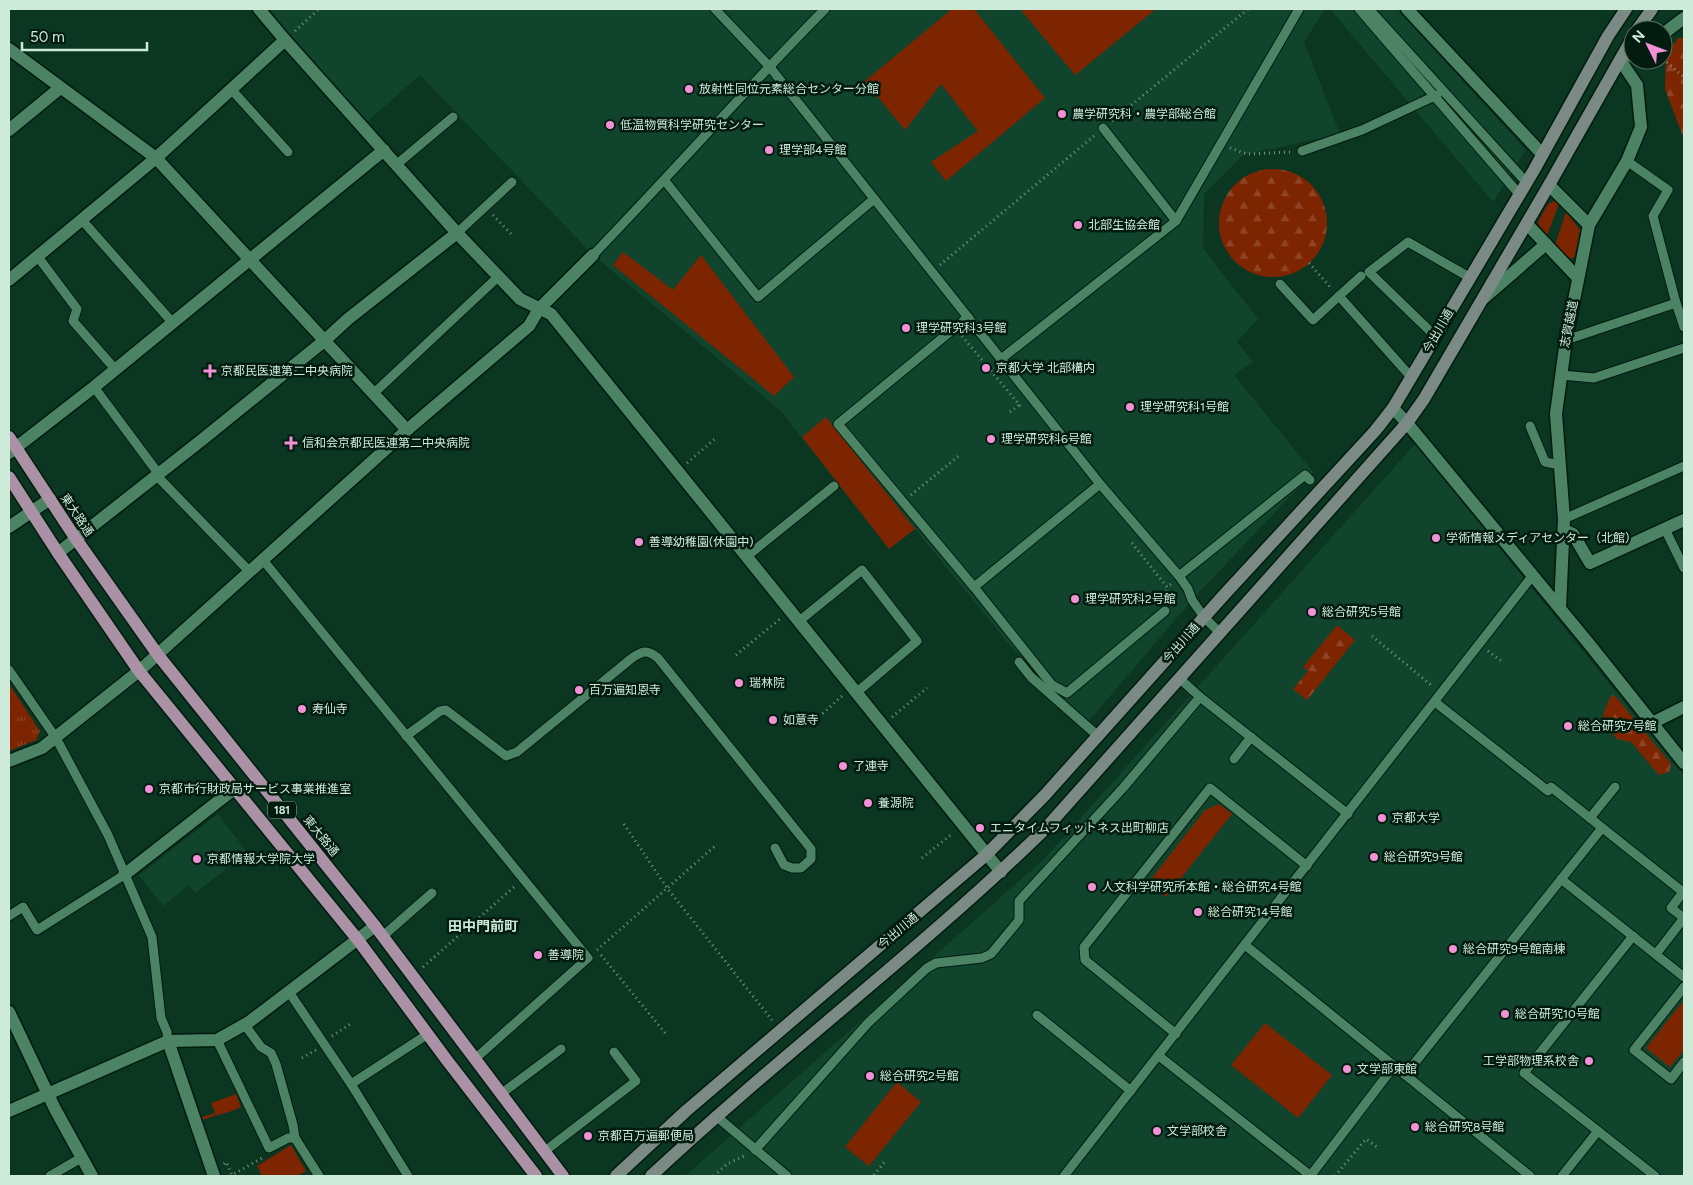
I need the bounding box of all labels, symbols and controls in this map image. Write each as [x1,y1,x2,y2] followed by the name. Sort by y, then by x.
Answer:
[22,20,148,52] scale bar
[1623,20,1673,70] north arrow
[1629,27,1649,46] text: N
[30,28,65,46] text: 50 m
[699,82,879,96] place label: 放射性同位元素総合センター分館
[683,83,695,95] marker: 放射性同位元素総合センター分館
[1072,107,1216,121] place label: 農学研究科・農学部総合館
[1056,108,1068,120] marker: 農学研究科・農学部総合館
[620,118,764,132] place label: 低温物質科学研究センター
[604,119,616,131] marker: 低温物質科学研究センター
[779,143,846,157] place label: 理学部4号館
[763,144,775,156] marker: 理学部4号館
[1088,218,1160,232] place label: 北部生協会館
[1072,219,1084,231] marker: 北部生協会館
[1558,299,1580,349] street label: 志賀越道
[1420,307,1456,355] street label: 今出川通
[916,321,1007,335] place label: 理学研究科3号館
[900,322,912,334] marker: 理学研究科3号館
[996,361,1095,375] place label: 京都大学 北部構内
[980,362,992,374] marker: 京都大学 北部構内
[203,364,217,378] marker: 京都民医連第二中央病院
[221,364,353,378] place label: 京都民医連第二中央病院
[1140,400,1229,414] place label: 理学研究科1号館
[1124,401,1136,413] marker: 理学研究科1号館
[1001,432,1092,446] place label: 理学研究科6号館
[985,433,997,445] marker: 理学研究科6号館
[284,436,298,450] marker: 信和会京都民医連第二中央病院
[302,436,470,450] place label: 信和会京都民医連第二中央病院
[58,491,96,539] street label: 東大路通
[1446,531,1637,545] place label: 学術情報メディアセンター（北館）
[1430,532,1442,544] marker: 学術情報メディアセンター（北館）
[649,535,753,549] place label: 善導幼稚園(休園中)
[633,536,645,548] marker: 善導幼稚園(休園中)
[1085,592,1176,606] place label: 理学研究科2号館
[1069,593,1081,605] marker: 理学研究科2号館
[1322,605,1401,619] place label: 総合研究5号館
[1306,606,1318,618] marker: 総合研究5号館
[1160,620,1202,666] street label: 今出川通
[749,676,785,690] place label: 瑞林院
[733,677,745,689] marker: 瑞林院
[589,683,661,697] place label: 百万遍知恩寺
[573,684,585,696] marker: 百万遍知恩寺
[312,702,348,716] place label: 寿仙寺
[296,703,308,715] marker: 寿仙寺
[783,713,819,727] place label: 如意寺
[767,714,779,726] marker: 如意寺
[1578,719,1656,733] place label: 総合研究7号館
[1562,720,1574,732] marker: 総合研究7号館
[853,759,889,773] place label: 了連寺
[837,760,849,772] marker: 了連寺
[159,782,351,796] place label: 京都市行財政局サービス事業推進室
[143,783,155,795] marker: 京都市行財政局サービス事業推進室
[878,796,914,810] place label: 養源院
[862,797,874,809] marker: 養源院
[268,802,296,818] road number: 181
[1392,811,1440,825] place label: 京都大学
[1376,812,1388,824] marker: 京都大学
[300,813,342,859] street label: 東大路通
[990,821,1169,835] place label: エニタイムフィットネス出町柳店
[974,822,986,834] marker: エニタイムフィットネス出町柳店
[1384,850,1463,864] place label: 総合研究9号館
[1368,851,1380,863] marker: 総合研究9号館
[207,852,315,866] place label: 京都情報大学院大学
[191,853,203,865] marker: 京都情報大学院大学
[1102,880,1301,894] place label: 人文科学研究所本館・総合研究4号館
[1086,881,1098,893] marker: 人文科学研究所本館・総合研究4号館
[1208,905,1292,919] place label: 総合研究14号館
[1192,906,1204,918] marker: 総合研究14号館
[875,910,921,952] street label: 今出川通
[448,918,518,935] district label: 田中門前町
[1463,942,1566,956] place label: 総合研究9号館南棟
[1447,943,1459,955] marker: 総合研究9号館南棟
[548,948,584,962] place label: 善導院
[532,949,544,961] marker: 善導院
[1515,1007,1600,1021] place label: 総合研究10号館
[1499,1008,1511,1020] marker: 総合研究10号館
[1483,1054,1579,1068] place label: 工学部物理系校舎
[1583,1055,1595,1067] marker: 工学部物理系校舎
[1357,1062,1417,1076] place label: 文学部東館
[1341,1063,1353,1075] marker: 文学部東館
[880,1069,959,1083] place label: 総合研究2号館
[864,1070,876,1082] marker: 総合研究2号館
[1425,1120,1504,1134] place label: 総合研究8号館
[1409,1121,1421,1133] marker: 総合研究8号館
[1167,1124,1227,1138] place label: 文学部校舎
[1151,1125,1163,1137] marker: 文学部校舎
[598,1129,694,1143] place label: 京都百万遍郵便局
[582,1130,594,1142] marker: 京都百万遍郵便局

